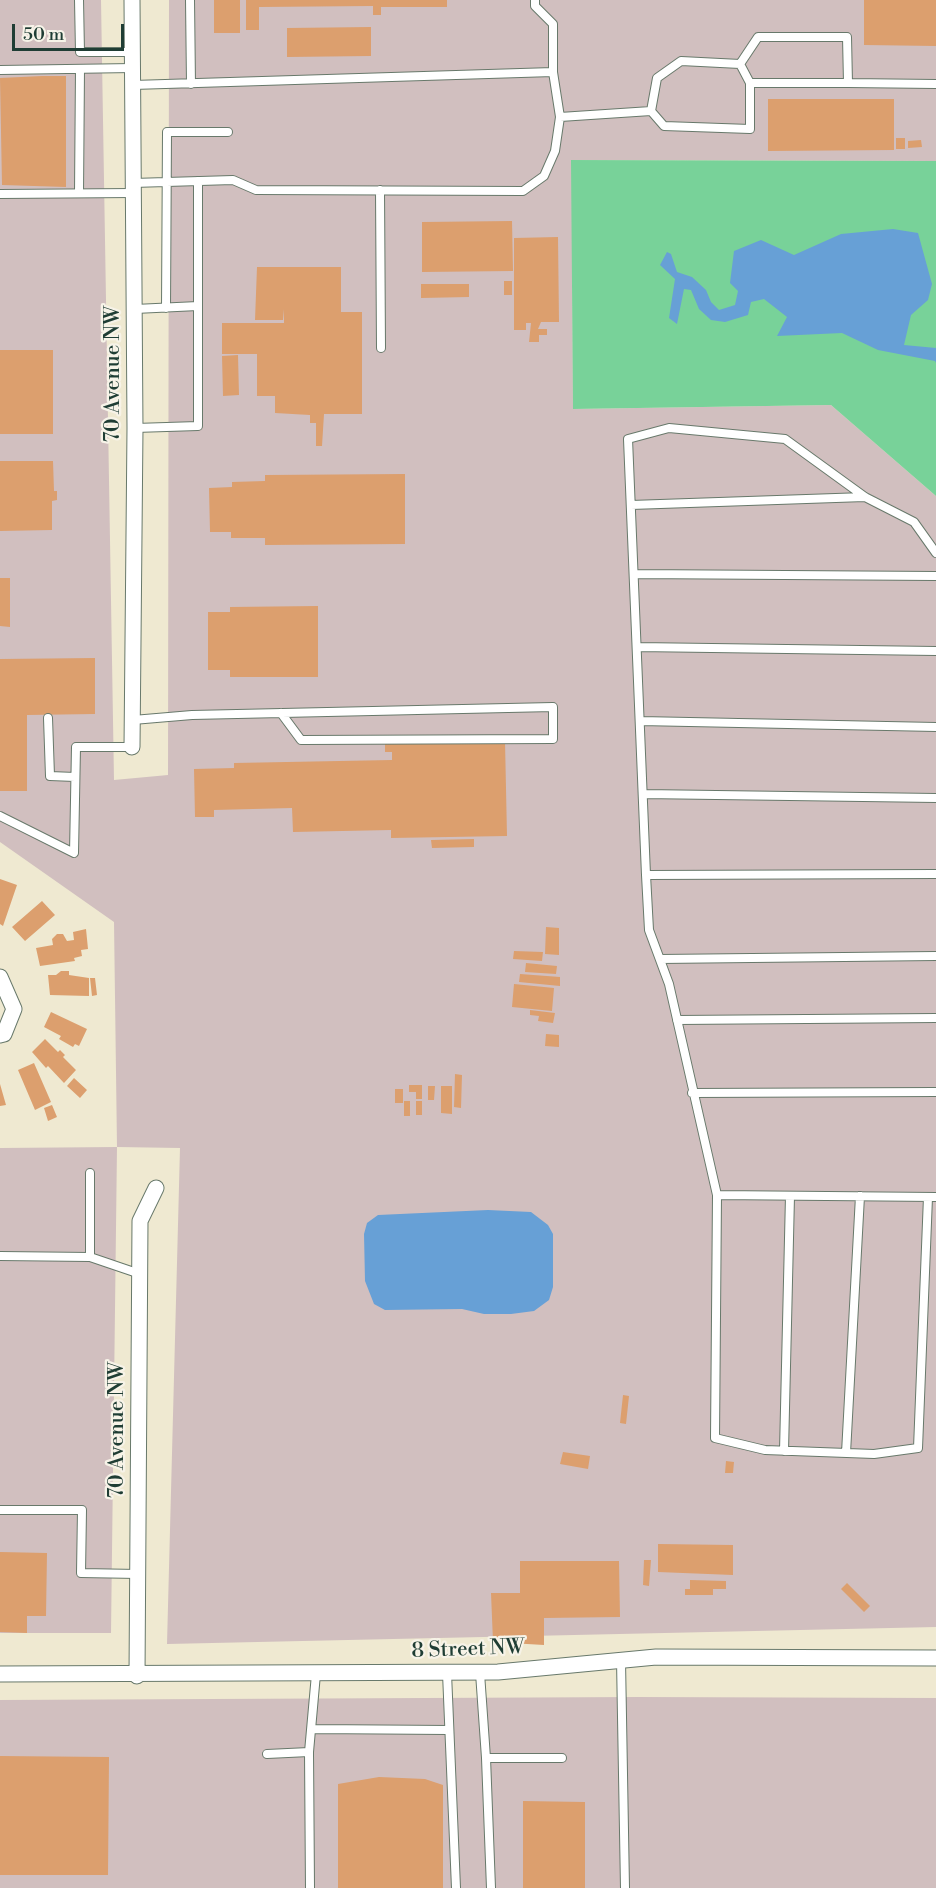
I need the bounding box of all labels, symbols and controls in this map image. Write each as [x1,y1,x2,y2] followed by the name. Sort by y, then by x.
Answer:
[15,12,128,50] scale bar
[23,23,64,46] text: 50 m
[101,306,127,442] street label: 70 Avenue NW
[105,1362,131,1498] street label: 70 Avenue NW
[411,1635,525,1665] street label: 8 Street NW

